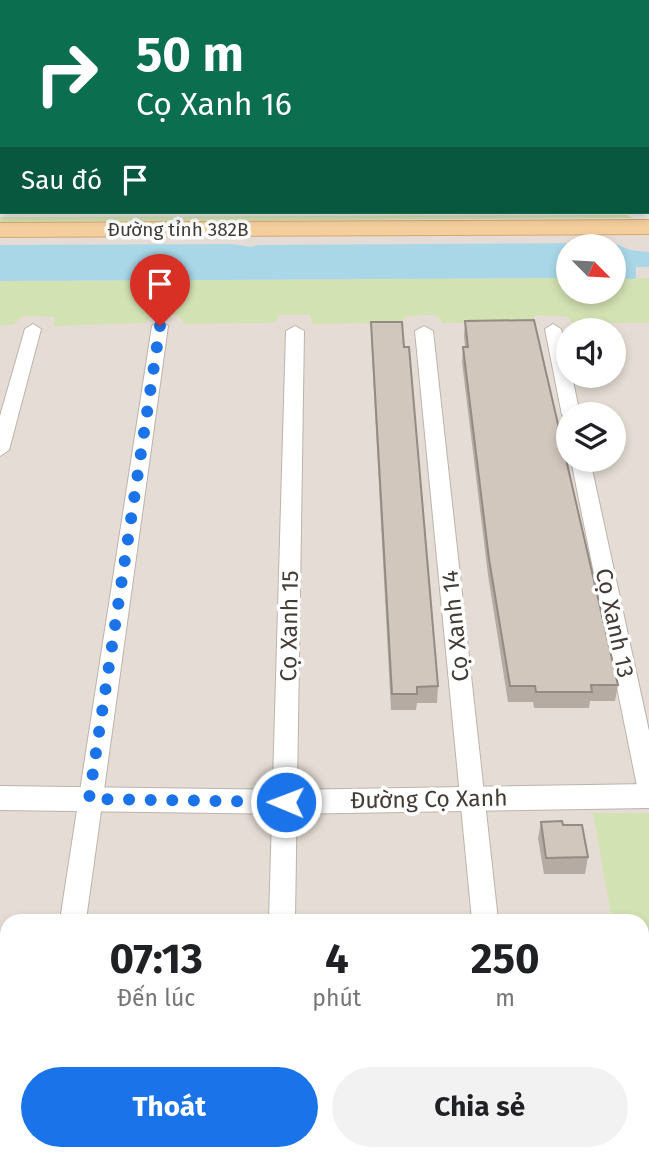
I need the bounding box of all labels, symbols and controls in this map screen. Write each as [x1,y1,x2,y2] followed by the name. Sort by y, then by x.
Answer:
[136,25,244,84] text: 50 m
[21,28,112,119] icon: right
[136,85,292,123] text: Cọ Xanh 16
[116,161,154,199] icon: arrive
[21,165,102,196] text: Sau đó
[107,218,249,241] street label: Đường tỉnh 382B
[556,234,626,304] north arrow
[556,234,626,472] map controls
[130,254,190,326] pin
[141,265,179,303] icon: arrive
[556,318,626,388] button: sound
[556,402,626,472] button: layers
[590,566,640,680] street label: Cọ Xanh 13
[435,569,475,683] street label: Cọ Xanh 14
[274,570,304,682] street label: Cọ Xanh 15
[249,765,323,839] position arrow
[350,784,508,814] street label: Đường Cọ Xanh
[109,934,203,984] text: 07:13
[325,934,349,984] text: 4
[471,934,539,984] text: 250
[117,984,195,1012] text: Đến lúc
[312,984,361,1012] text: phút
[495,984,515,1012] text: m
[21,1067,318,1147] button: Thoát
[332,1067,628,1147] button: Chia sẻ

